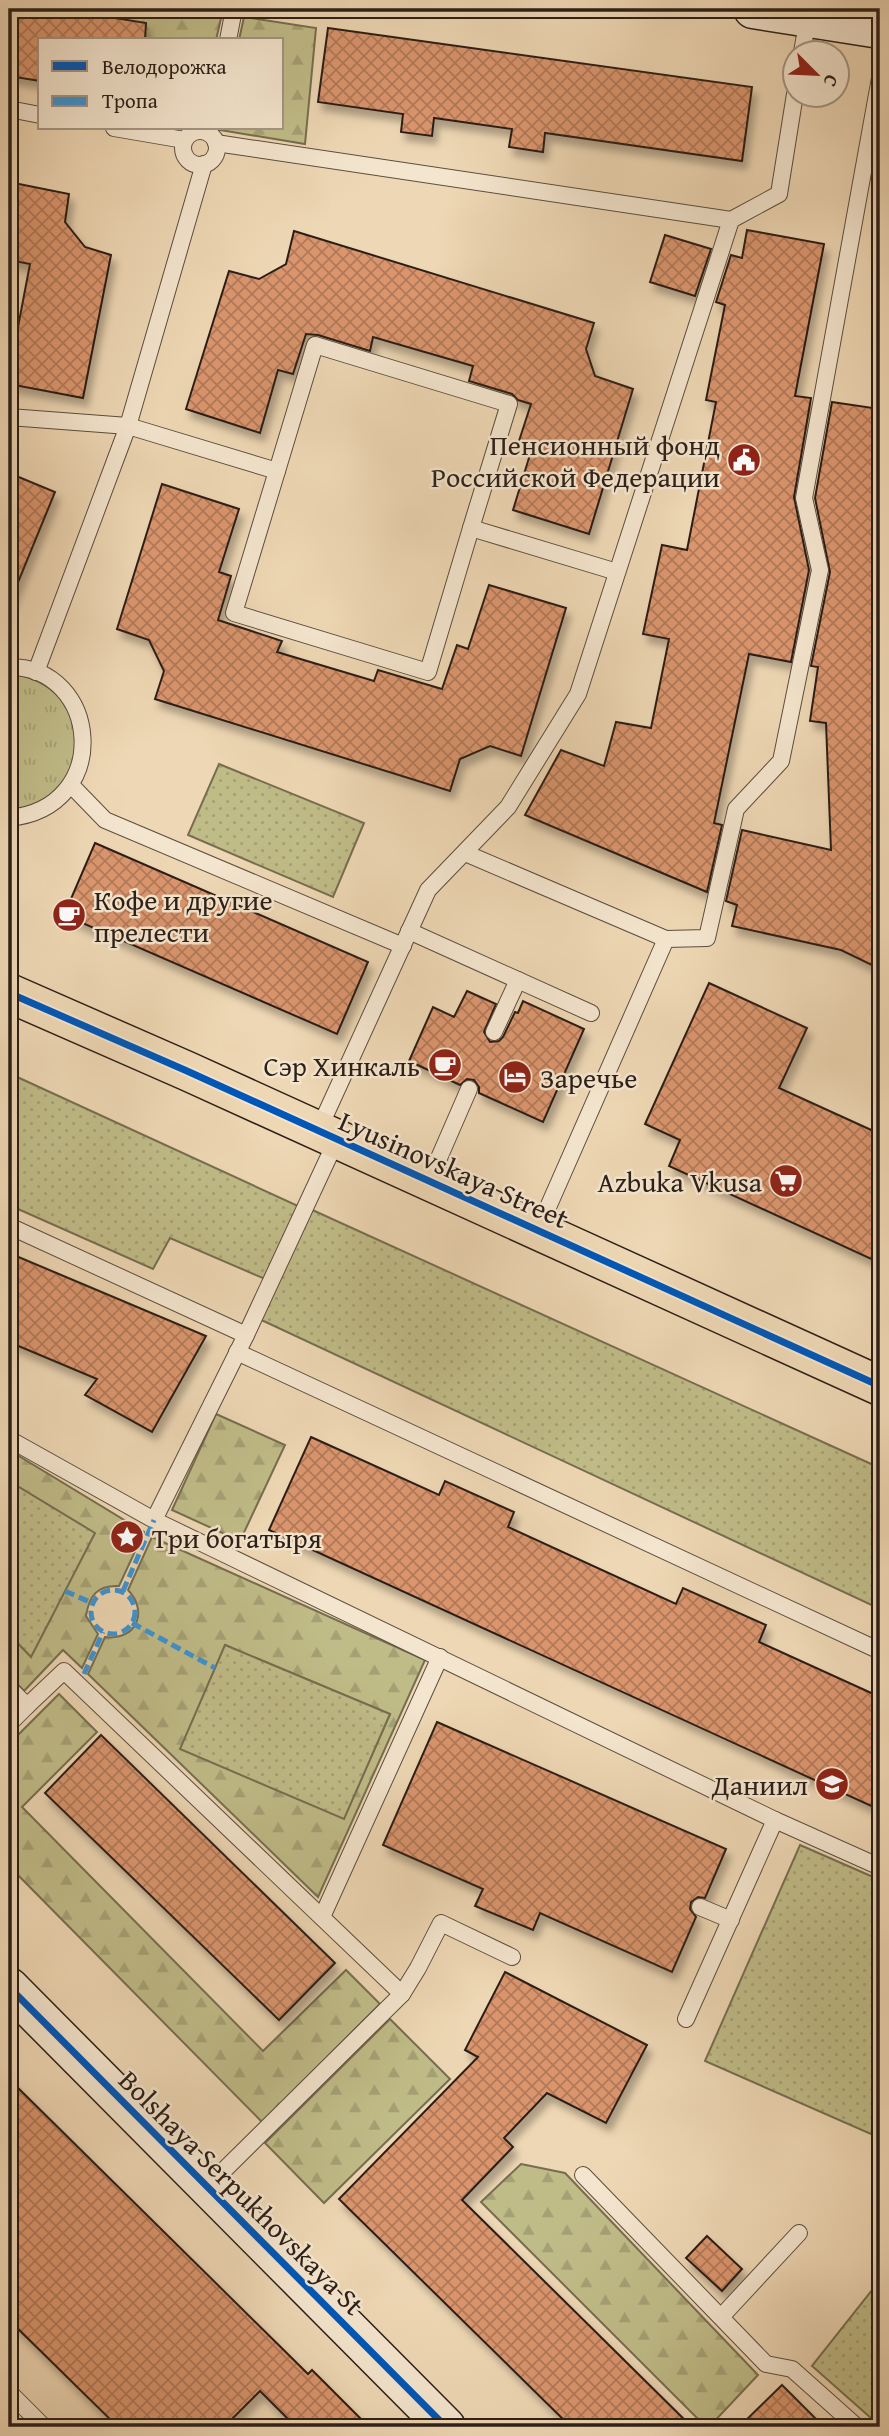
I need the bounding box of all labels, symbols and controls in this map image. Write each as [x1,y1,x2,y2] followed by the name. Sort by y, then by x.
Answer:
[38,38,284,130] legend
[780,38,850,108] north arrow
[102,51,227,82] text: Велодорожка
[816,70,847,92] text: С
[102,85,158,116] text: Тропа
[431,424,720,497] place label: Пенсионный фонд Российской Федерации
[725,441,763,479] public building icon: Пенсионный фонд Российской Федерации
[94,879,273,952] place label: Кофе и другие прелести
[50,896,88,934] cafe icon: Кофе и другие прелести
[264,1045,420,1086] place label: Сэр Хинкаль
[426,1046,464,1084] cafe icon: Сэр Хинкаль
[540,1057,637,1098] place label: Заречье
[496,1058,534,1096] hotel icon: Заречье
[333,1100,575,1238] street label: Lyusinovskaya Street
[597,1161,763,1202] place label: Azbuka Vkusa
[767,1162,805,1200] supermarket icon: Azbuka Vkusa
[152,1517,322,1558] place label: Три богатыря
[108,1518,146,1556] place icon: Три богатыря
[711,1764,808,1805] place label: Даниил
[813,1765,851,1803] school or university icon: Даниил
[110,2060,374,2324] street label: Bolshaya Serpukhovskaya St

